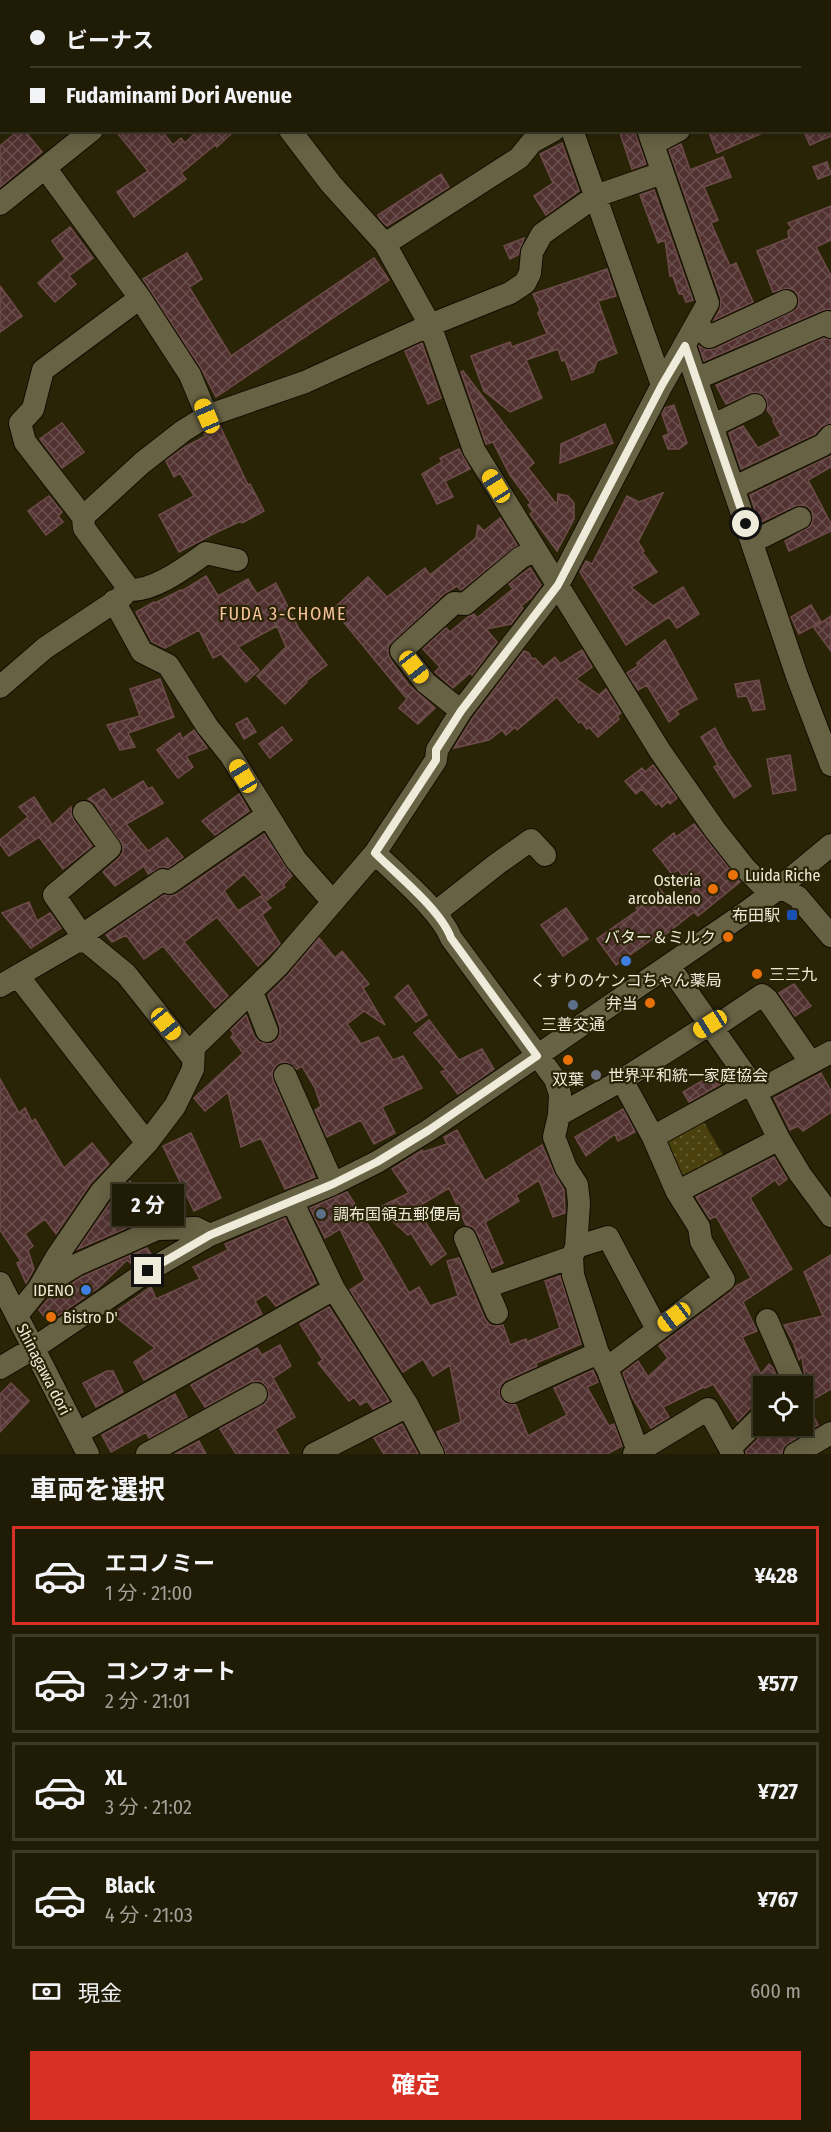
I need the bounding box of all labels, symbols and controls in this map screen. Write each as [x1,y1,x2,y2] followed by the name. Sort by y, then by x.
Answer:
[66,27,154,54] text: ビーナス
[66,82,292,109] text: Fudaminami Dori Avenue
[192,396,222,436] car
[479,466,513,506] car
[732,510,759,537] route start
[219,603,347,625] district label: FUDA 3-CHOME
[396,647,432,687] car
[226,756,260,796] car
[745,866,820,885] place label: Luida Riche
[726,868,740,882] marker: Luida Riche
[628,871,701,908] place label: Osteria arcobaleno
[706,882,720,896] marker: Osteria arcobaleno
[732,906,780,925] place label: 布田駅
[785,908,799,922] marker: 布田駅
[604,928,716,947] place label: バター＆ミルク
[721,930,735,944] marker: バター＆ミルク
[619,954,633,968] marker: くすりのケンコちゃん薬局
[769,965,817,984] place label: 三三九
[750,967,764,981] marker: 三三九
[530,971,722,990] place label: くすりのケンコちゃん薬局
[606,994,638,1013] place label: 弁当
[643,996,657,1010] marker: 弁当
[566,998,580,1012] marker: 三善交通
[148,1004,184,1044] car
[690,1007,730,1041] car
[541,1015,605,1034] place label: 三善交通
[561,1053,575,1067] marker: 双葉
[608,1066,768,1085] place label: 世界平和統一家庭協会
[589,1068,603,1082] marker: 世界平和統一家庭協会
[552,1070,584,1089] place label: 双葉
[112,1184,184,1226] callout: 2 分
[131,1193,165,1217] text: 2 分
[333,1205,461,1224] place label: 調布国領五郵便局
[314,1207,328,1221] marker: 調布国領五郵便局
[134,1257,161,1284] route end
[33,1281,74,1300] place label: IDENO
[79,1283,93,1297] marker: IDENO
[654,1299,694,1335] car
[63,1308,118,1327] place label: Bistro D'
[44,1310,58,1324] marker: Bistro D'
[12,1320,75,1418] street label: Shinagawa dori
[753,1376,813,1436] map controls
[753,1376,813,1436] button: locate
[30,1474,165,1506] text: 車両を選択
[33,1549,87,1603] icon: car
[105,1550,215,1577] text: エコノミー
[754,1562,798,1589] text: ¥428
[105,1581,192,1605] text: 1 分 · 21:00
[33,1657,87,1711] icon: car
[105,1658,236,1685] text: コンフォート
[758,1670,798,1697] text: ¥577
[105,1689,190,1713] text: 2 分 · 21:01
[105,1764,127,1791] text: XL
[33,1765,87,1819] icon: car
[758,1778,798,1805] text: ¥727
[105,1795,192,1819] text: 3 分 · 21:02
[105,1872,155,1899] text: Black
[33,1873,87,1927] icon: car
[757,1886,798,1913] text: ¥767
[105,1903,193,1927] text: 4 分 · 21:03
[30,1975,63,2008] icon: cash
[750,1979,801,2003] text: 600 m
[78,1980,122,2007] text: 現金
[30,2051,801,2120] button: 確定

